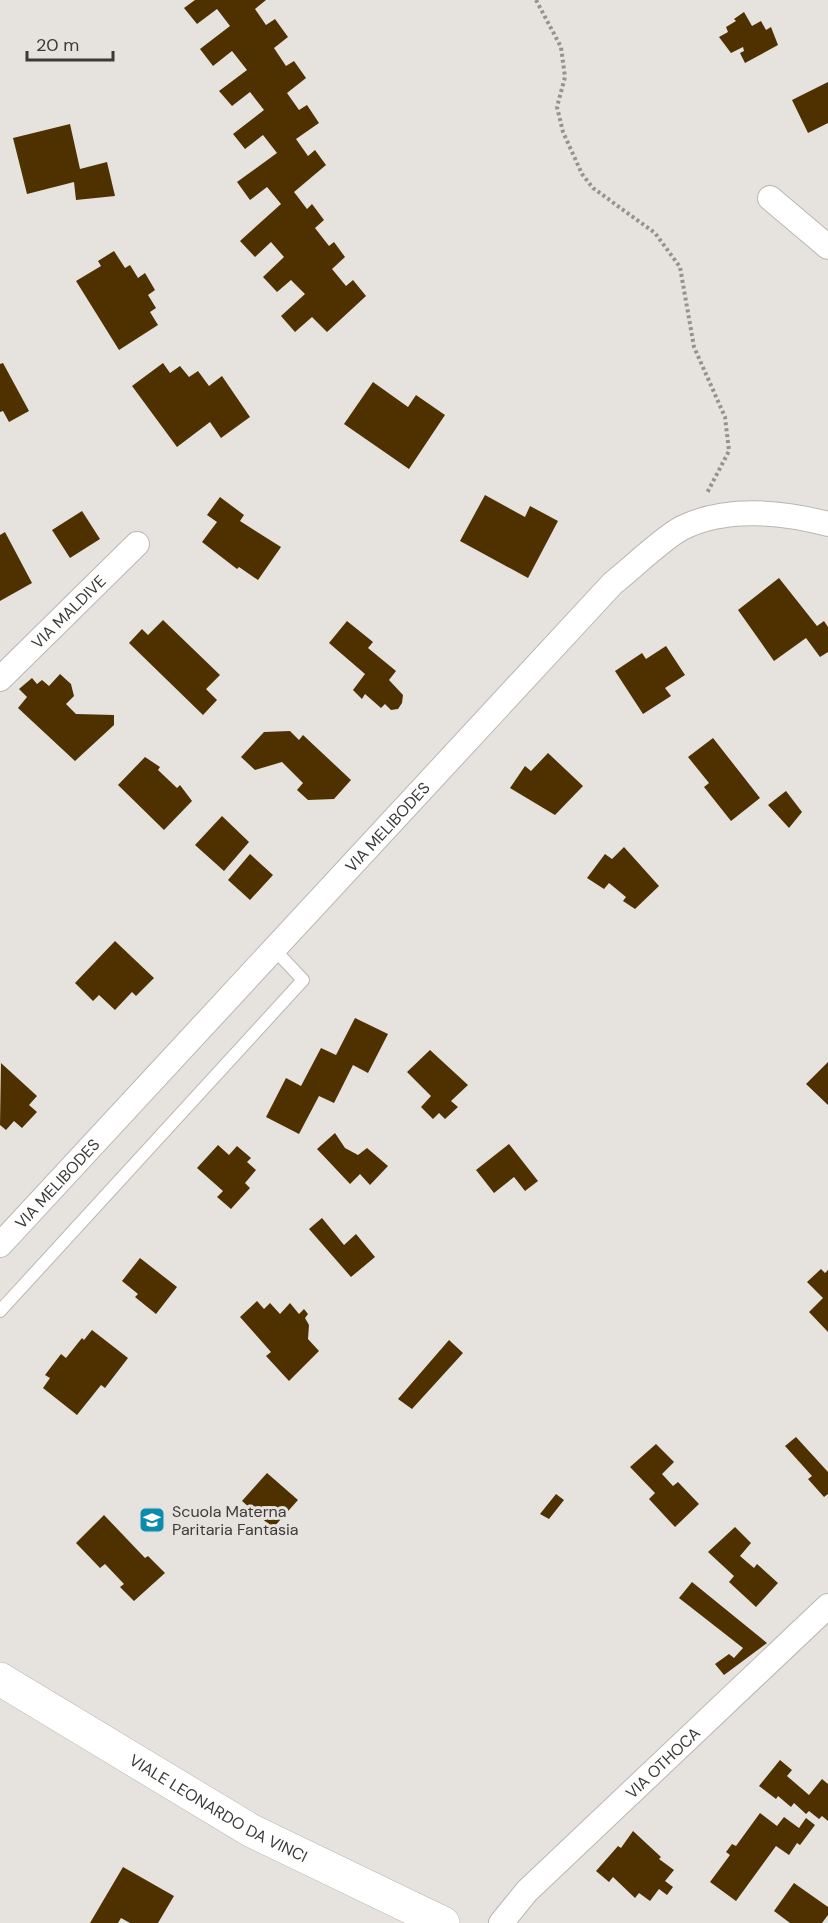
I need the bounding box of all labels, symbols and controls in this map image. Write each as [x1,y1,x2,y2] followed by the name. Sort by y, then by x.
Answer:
[27,24,112,62] scale bar
[36,33,79,57] text: 20 m
[27,570,110,653] street label: VIA MALDIVE
[340,777,434,876] street label: VIA MELIBODES
[10,1134,104,1233] street label: VIA MELIBODES
[172,1501,299,1540] place label: Scuola Materna Paritaria Fantasia
[137,1505,167,1535] school or university icon: Scuola Materna Paritaria Fantasia
[621,1722,705,1803] street label: VIA OTHOCA
[126,1749,311,1867] street label: VIALE LEONARDO DA VINCI

